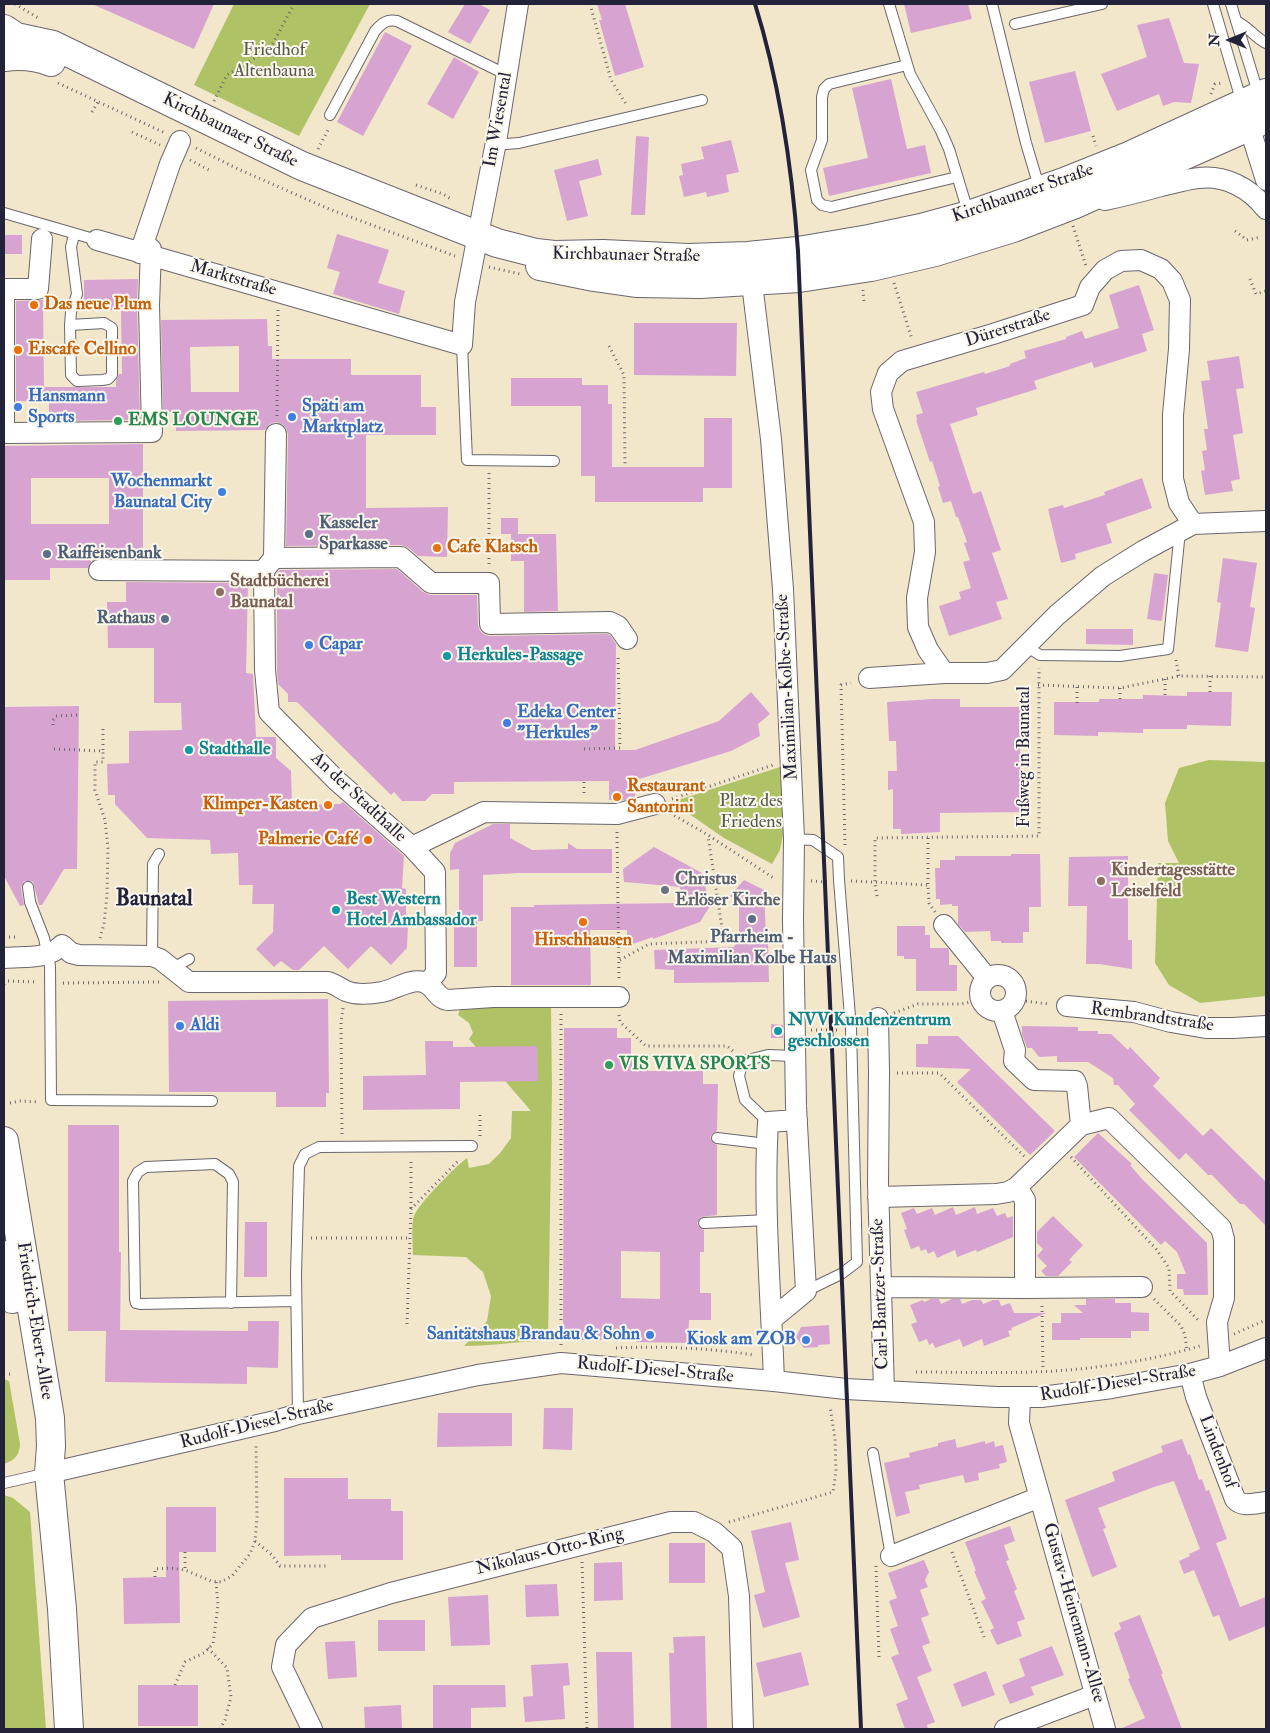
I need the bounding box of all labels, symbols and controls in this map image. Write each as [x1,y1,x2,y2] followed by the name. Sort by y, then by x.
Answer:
[1205,15,1255,65] north arrow
[1206,34,1223,46] text: N
[234,40,314,82] park label: Friedhof Altenbauna
[480,71,518,169] street label: Im Wiesental
[159,89,301,173] street label: Kirchbaunaer Straße
[949,160,1097,228] street label: Kirchbaunaer Straße
[552,244,700,268] street label: Kirchbaunaer Straße
[187,256,279,302] street label: Marktstraße
[44,294,152,316] place label: Das neue Plum
[28,299,40,311] marker: Das neue Plum
[963,305,1053,353] street label: Dürerstraße
[28,339,136,361] place label: Eiscafe Cellino
[12,344,24,356] marker: Eiscafe Cellino
[28,386,106,428] place label: Hansmann Sports
[302,396,383,438] place label: Späti am Marktplatz
[12,401,24,413] marker: Hansmann Sports
[128,410,259,432] place label: EMS LOUNGE
[286,411,298,423] marker: Späti am Marktplatz
[112,415,124,427] marker: EMS LOUNGE
[111,471,212,514] place label: Wochenmarkt Baunatal City
[216,486,228,498] marker: Wochenmarkt Baunatal City
[319,513,388,556] place label: Kasseler Sparkasse
[303,528,315,540] marker: Kasseler Sparkasse
[447,537,538,559] place label: Cafe Klatsch
[431,542,443,554] marker: Cafe Klatsch
[57,543,162,565] place label: Raiffeisenbank
[41,548,53,560] marker: Raiffeisenbank
[230,571,329,614] place label: Stadtbücherei Baunatal
[214,586,226,598] marker: Stadtbücherei Baunatal
[772,593,804,781] street label: Maximilian-Kolbe-Straße
[97,608,155,630] place label: Rathaus
[159,613,171,625] marker: Rathaus
[319,634,363,656] place label: Capar
[303,639,315,651] marker: Capar
[457,645,583,667] place label: Herkules-Passage
[441,650,453,662] marker: Herkules-Passage
[1014,686,1036,828] street label: Fußweg in Baunatal
[517,702,616,744] place label: Edeka Center "Herkules"
[501,717,513,729] marker: Edeka Center "Herkules"
[199,739,270,761] place label: Stadthalle
[183,744,195,756] marker: Stadthalle
[306,748,410,848] street label: An der Stadthalle
[627,776,705,819] place label: Restaurant Santorini
[611,791,623,803] marker: Restaurant Santorini
[719,791,783,834] park label: Platz des Friedens
[202,794,318,816] place label: Klimper-Kasten
[322,799,334,811] marker: Klimper-Kasten
[258,829,358,851] place label: Palmerie Café
[362,834,374,846] marker: Palmerie Café
[1111,860,1235,902] place label: Kindertagesstätte Leiselfeld
[675,869,780,912] place label: Christus Erlöser Kirche
[1095,875,1107,887] marker: Kindertagesstätte Leiselfeld
[659,884,671,896] marker: Christus Erlöser Kirche
[115,887,193,913] district label: Baunatal
[346,889,476,932] place label: Best Western Hotel Ambassador
[330,904,342,916] marker: Best Western Hotel Ambassador
[746,913,758,925] marker: Pfarrheim - Maximilian Kolbe Haus
[577,916,589,928] marker: Hirschhausen
[667,927,837,970] place label: Pfarrheim - Maximilian Kolbe Haus
[534,930,632,952] place label: Hirschhausen
[1089,999,1215,1037] street label: Rembrandtstraße
[788,1010,951,1052] place label: NVV Kundenzentrum geschlossen
[190,1015,220,1037] place label: Aldi
[174,1020,186,1032] marker: Aldi
[772,1025,784,1037] marker: NVV Kundenzentrum geschlossen
[619,1054,771,1076] place label: VIS VIVA SPORTS
[603,1059,615,1071] marker: VIS VIVA SPORTS
[868,1218,894,1370] street label: Carl-Bantzer-Straße
[11,1241,57,1401] street label: Friedrich-Ebert-Allee
[427,1324,640,1346] place label: Sanitätshaus Brandau & Sohn
[644,1329,656,1341] marker: Sanitätshaus Brandau & Sohn
[687,1329,796,1351] place label: Kiosk am ZOB
[800,1334,812,1346] marker: Kiosk am ZOB
[576,1353,734,1389] street label: Rudolf-Diesel-Straße
[1039,1361,1197,1407] street label: Rudolf-Diesel-Straße
[178,1395,336,1455] street label: Rudolf-Diesel-Straße
[1193,1412,1241,1492] street label: Lindenhof
[1037,1521,1109,1705] street label: Gustav-Heinemann-Allee
[474,1523,626,1581] street label: Nikolaus-Otto-Ring

